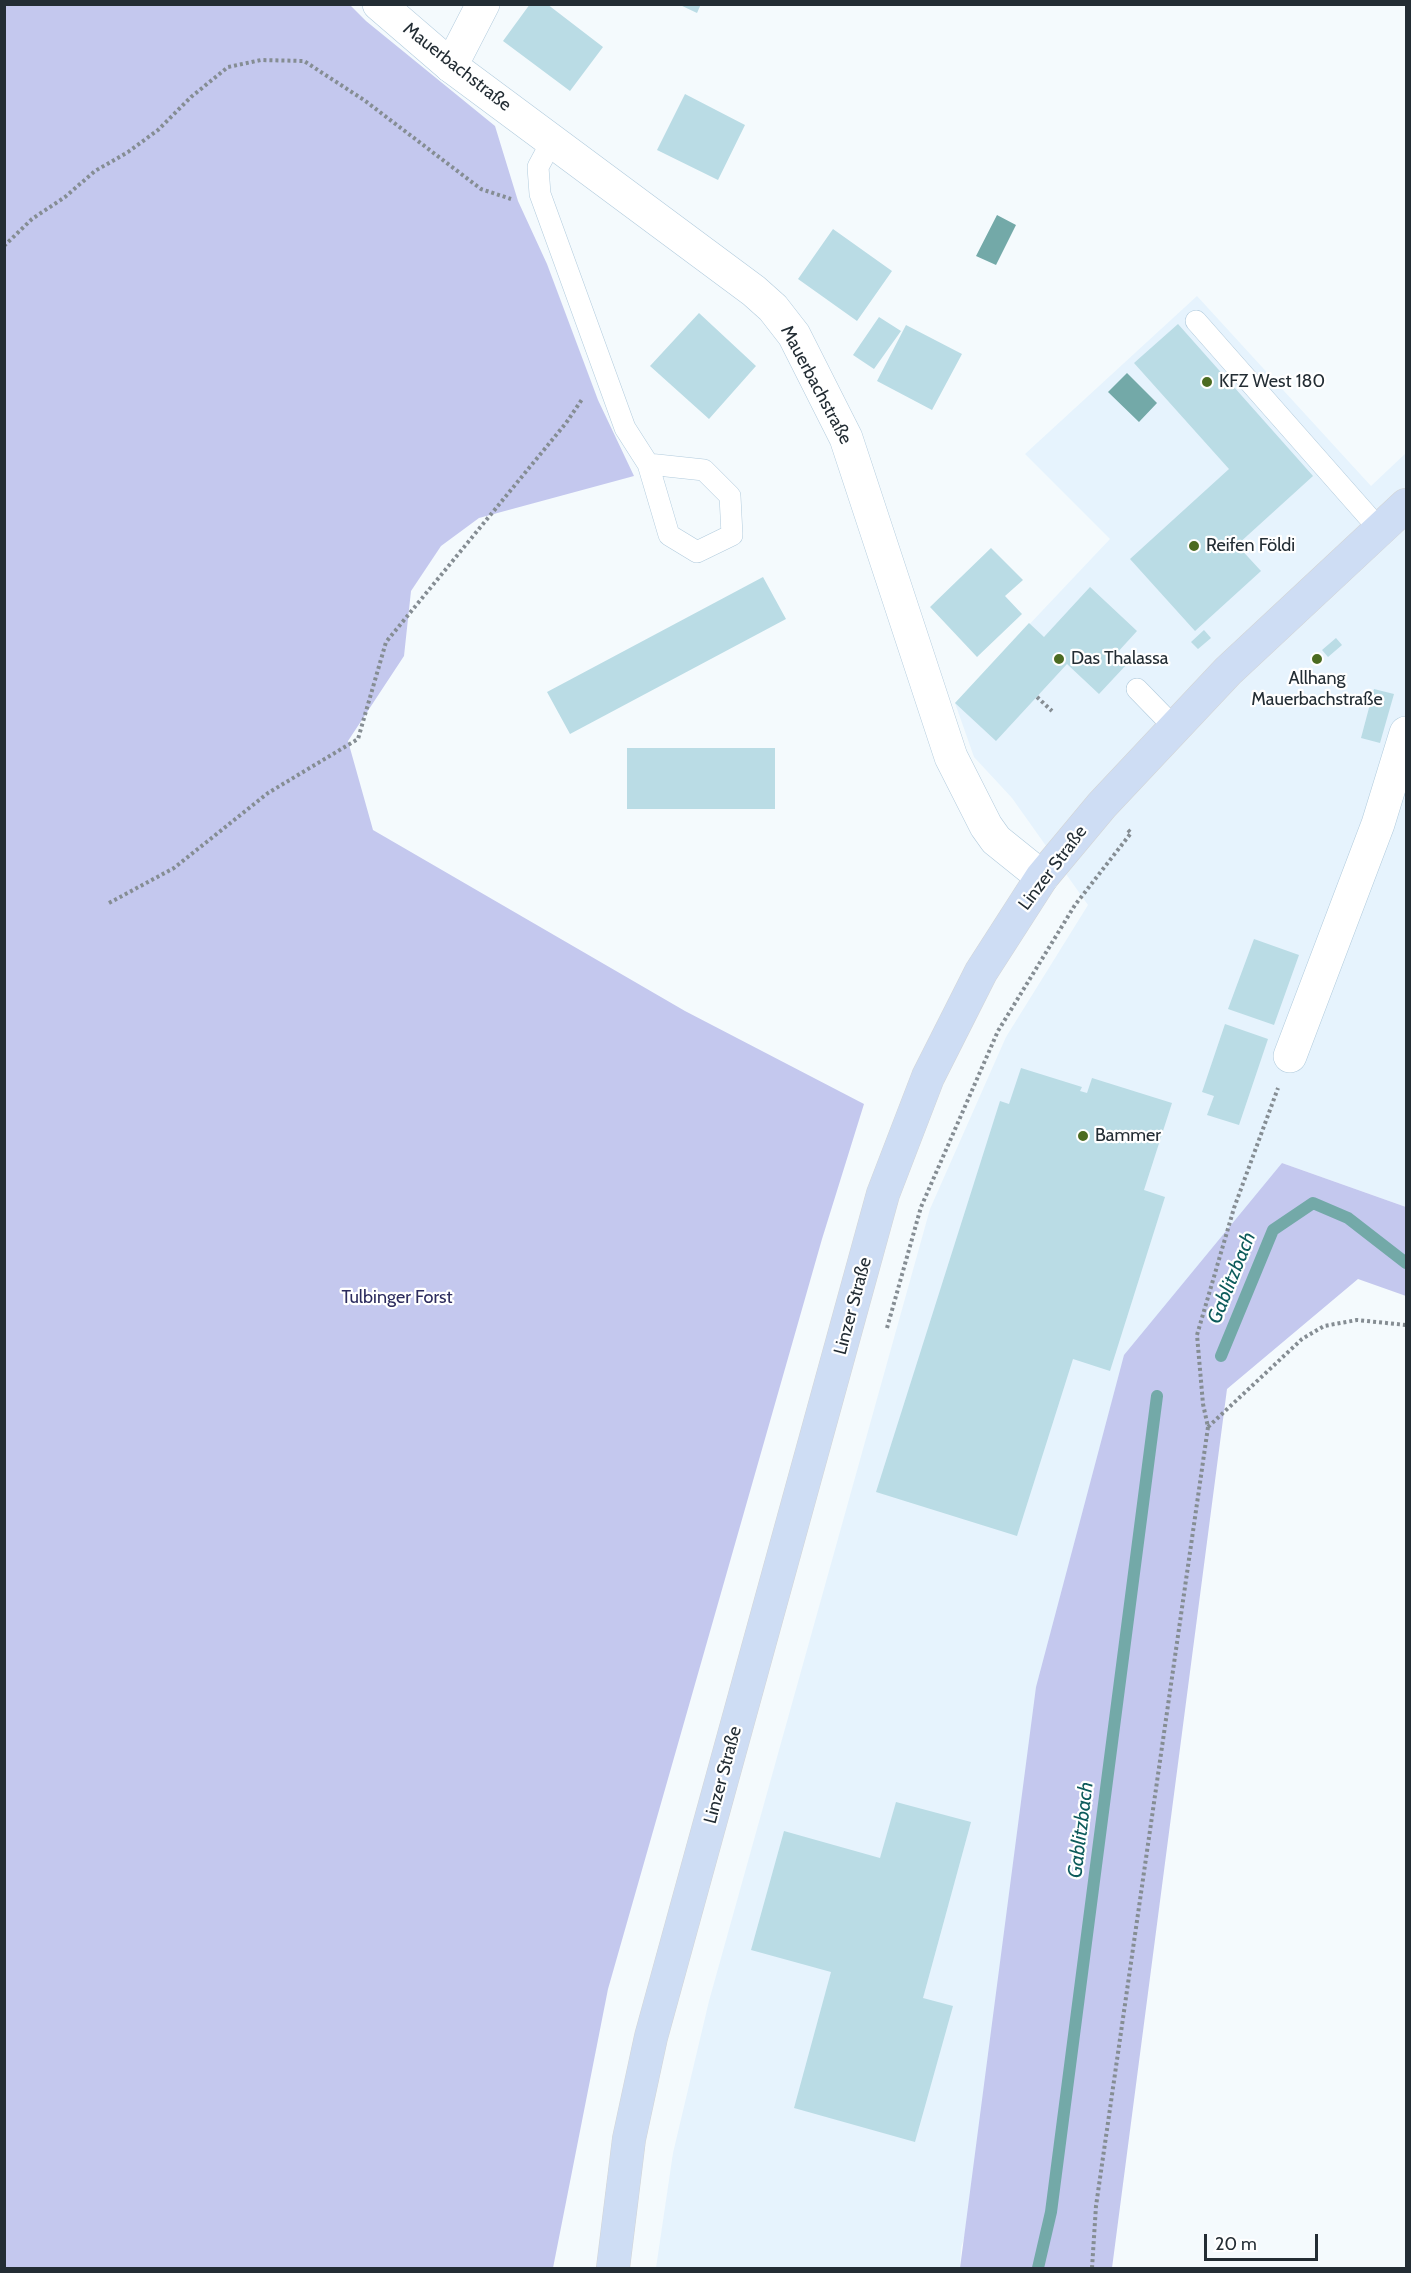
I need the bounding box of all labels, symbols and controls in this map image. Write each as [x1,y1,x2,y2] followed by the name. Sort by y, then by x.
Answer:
[399,18,515,116] street label: Mauerbachstraße
[776,322,856,448] street label: Mauerbachstraße
[1219,371,1325,393] place label: KFZ West 180
[1200,375,1214,389] marker: KFZ West 180
[1206,535,1295,557] place label: Reifen Földi
[1187,539,1201,553] marker: Reifen Földi
[1071,648,1168,670] place label: Das Thalassa
[1052,652,1066,666] marker: Das Thalassa
[1310,652,1324,666] marker: Allhang Mauerbachstraße
[1251,668,1383,710] place label: Allhang Mauerbachstraße
[1014,822,1092,914] street label: Linzer Straße
[1095,1125,1161,1147] place label: Bammer
[1076,1129,1090,1143] marker: Bammer
[1203,1229,1261,1327] water label: Gablitzbach
[830,1255,876,1357] street label: Linzer Straße
[341,1287,453,1309] park label: Tulbinger Forst
[700,1724,746,1826] street label: Linzer Straße
[1063,1780,1099,1880] water label: Gablitzbach
[1207,2222,1321,2260] scale bar
[1215,2233,1257,2255] text: 20 m

